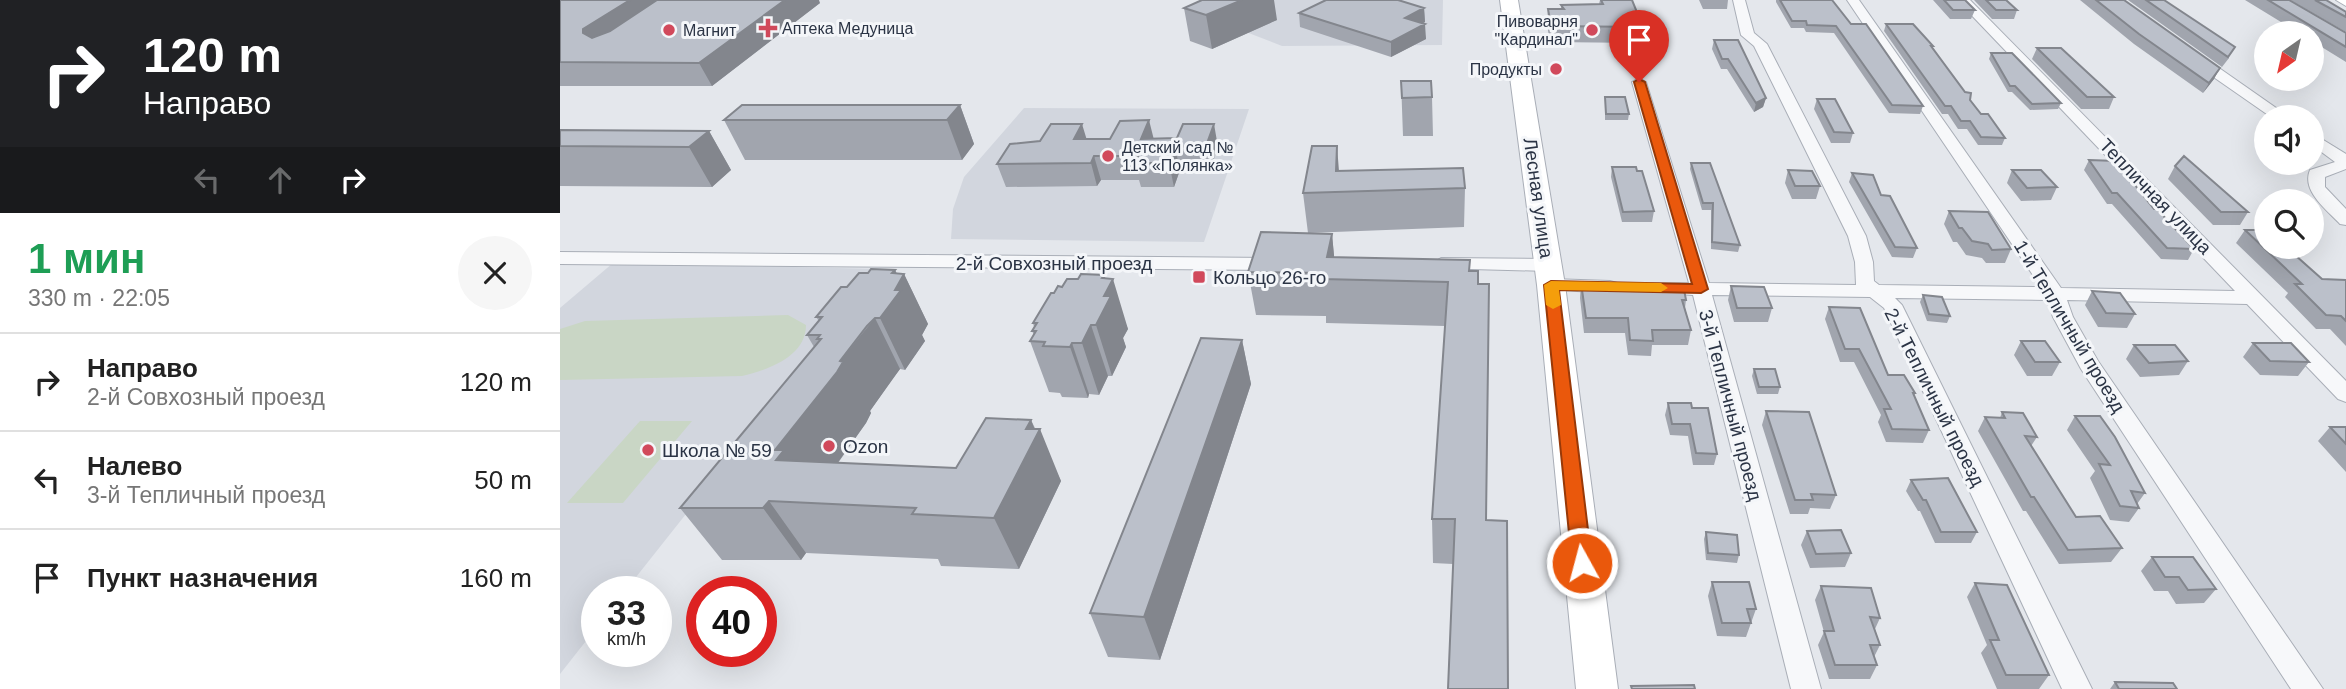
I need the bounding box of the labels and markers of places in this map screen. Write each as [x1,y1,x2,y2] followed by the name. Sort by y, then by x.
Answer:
[1609,10,1669,82] pin
[1495,13,1578,48] place label: Пивоварня "Кардинал"
[760,20,776,36] marker: Аптека Медуница
[782,20,913,37] place label: Аптека Медуница
[661,22,677,38] marker: Магнит
[683,22,737,39] place label: Магнит
[1584,22,1600,38] marker: Пивоварня "Кардинал"
[1470,61,1542,78] place label: Продукты
[1548,61,1564,77] marker: Продукты
[1122,139,1234,174] place label: Детский сад № 113 «Полянка»
[1100,148,1116,164] marker: Детский сад № 113 «Полянка»
[1213,267,1326,288] place label: Кольцо 26-го
[1191,269,1207,285] marker: Кольцо 26-го
[843,436,888,457] place label: Ozon
[821,438,837,454] marker: Ozon
[662,440,772,461] place label: Школа № 59
[640,442,656,458] marker: Школа № 59

